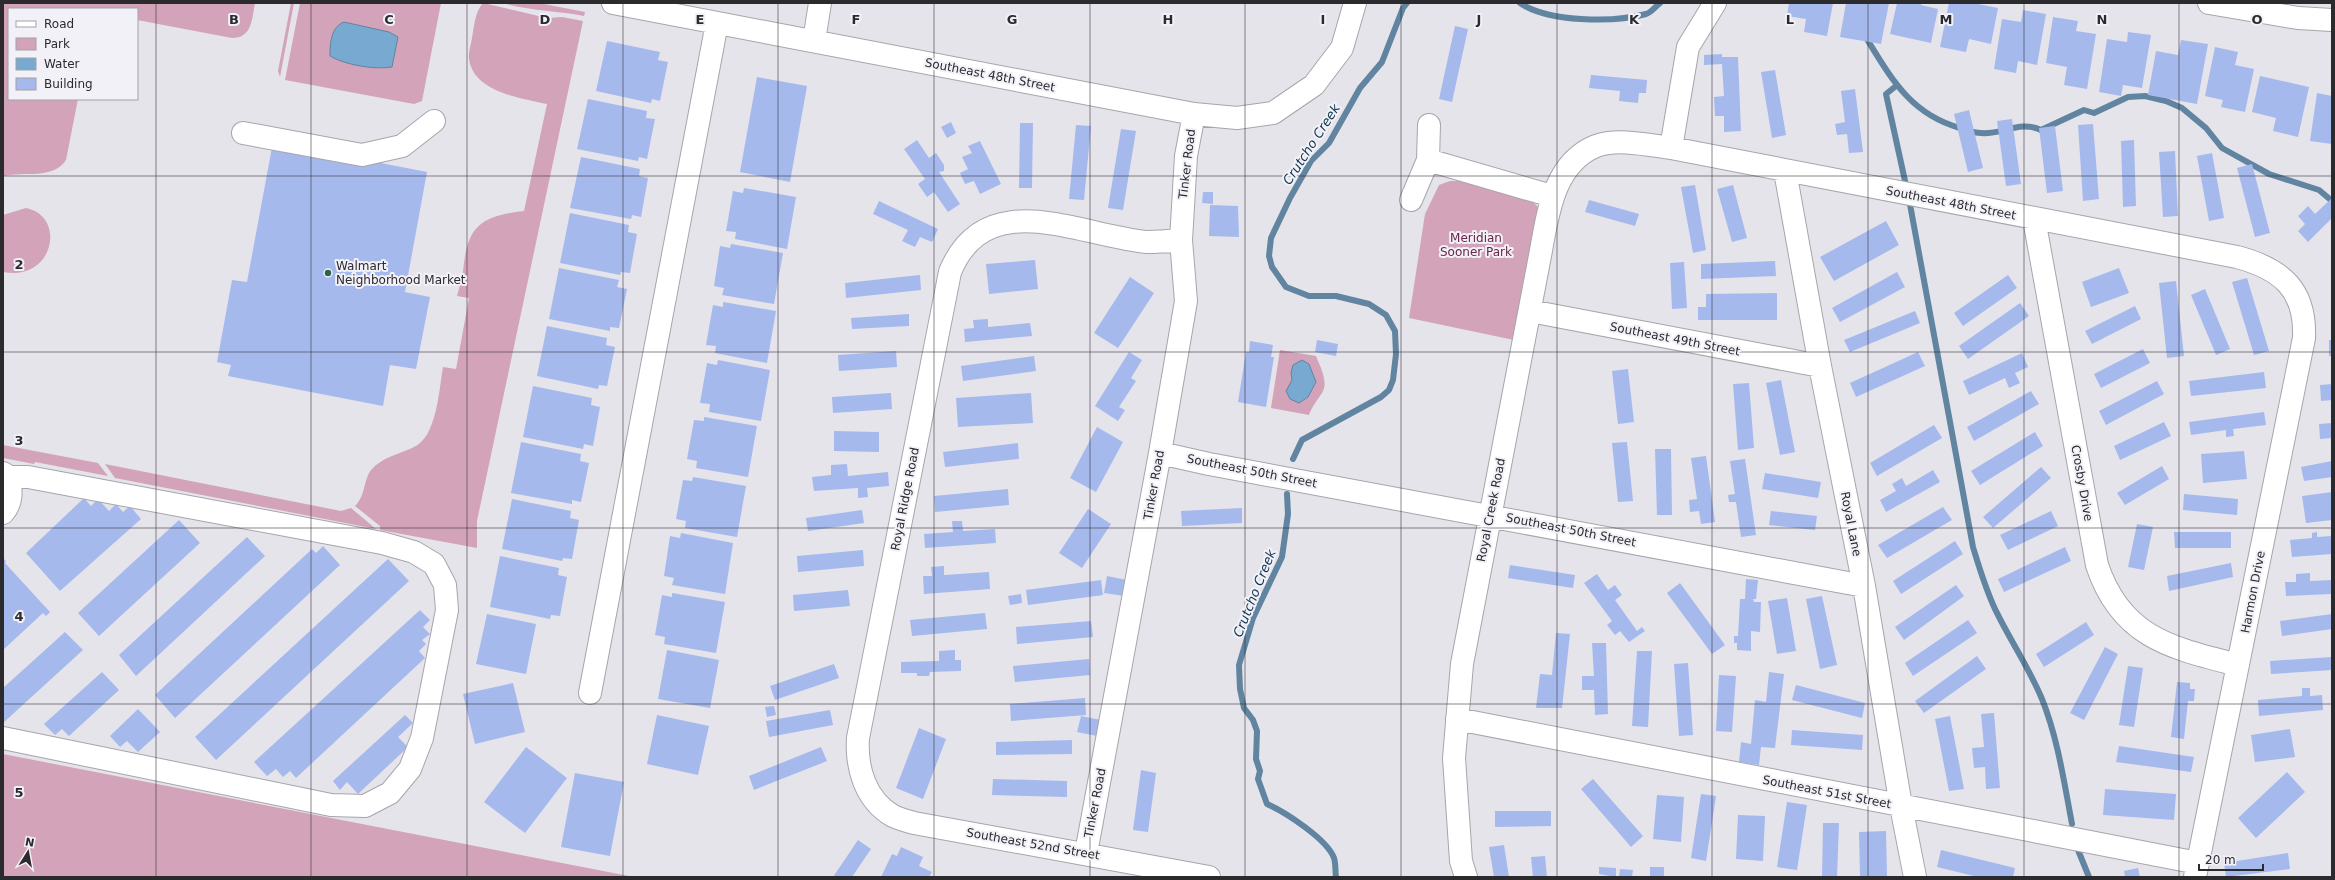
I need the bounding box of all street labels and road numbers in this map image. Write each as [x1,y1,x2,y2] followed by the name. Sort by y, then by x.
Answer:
[924,56,1057,95] street label: Southeast 48th Street
[1176,128,1198,201] street label: Tinker Road
[1885,184,2018,223] street label: Southeast 48th Street
[1609,320,1742,359] street label: Southeast 49th Street
[2068,444,2096,522] street label: Crosby Drive
[888,446,922,552] street label: Royal Ridge Road
[1141,449,1167,522] street label: Tinker Road
[1186,452,1319,491] street label: Southeast 50th Street
[1474,457,1508,563] street label: Royal Creek Road
[1838,490,1864,558] street label: Royal Lane
[1505,511,1638,550] street label: Southeast 50th Street
[2238,550,2268,634] street label: Harmon Drive
[1081,767,1109,840] street label: Tinker Road
[1761,773,1893,811] street label: Southeast 51st Street
[965,825,1101,863] street label: Southeast 52nd Street

